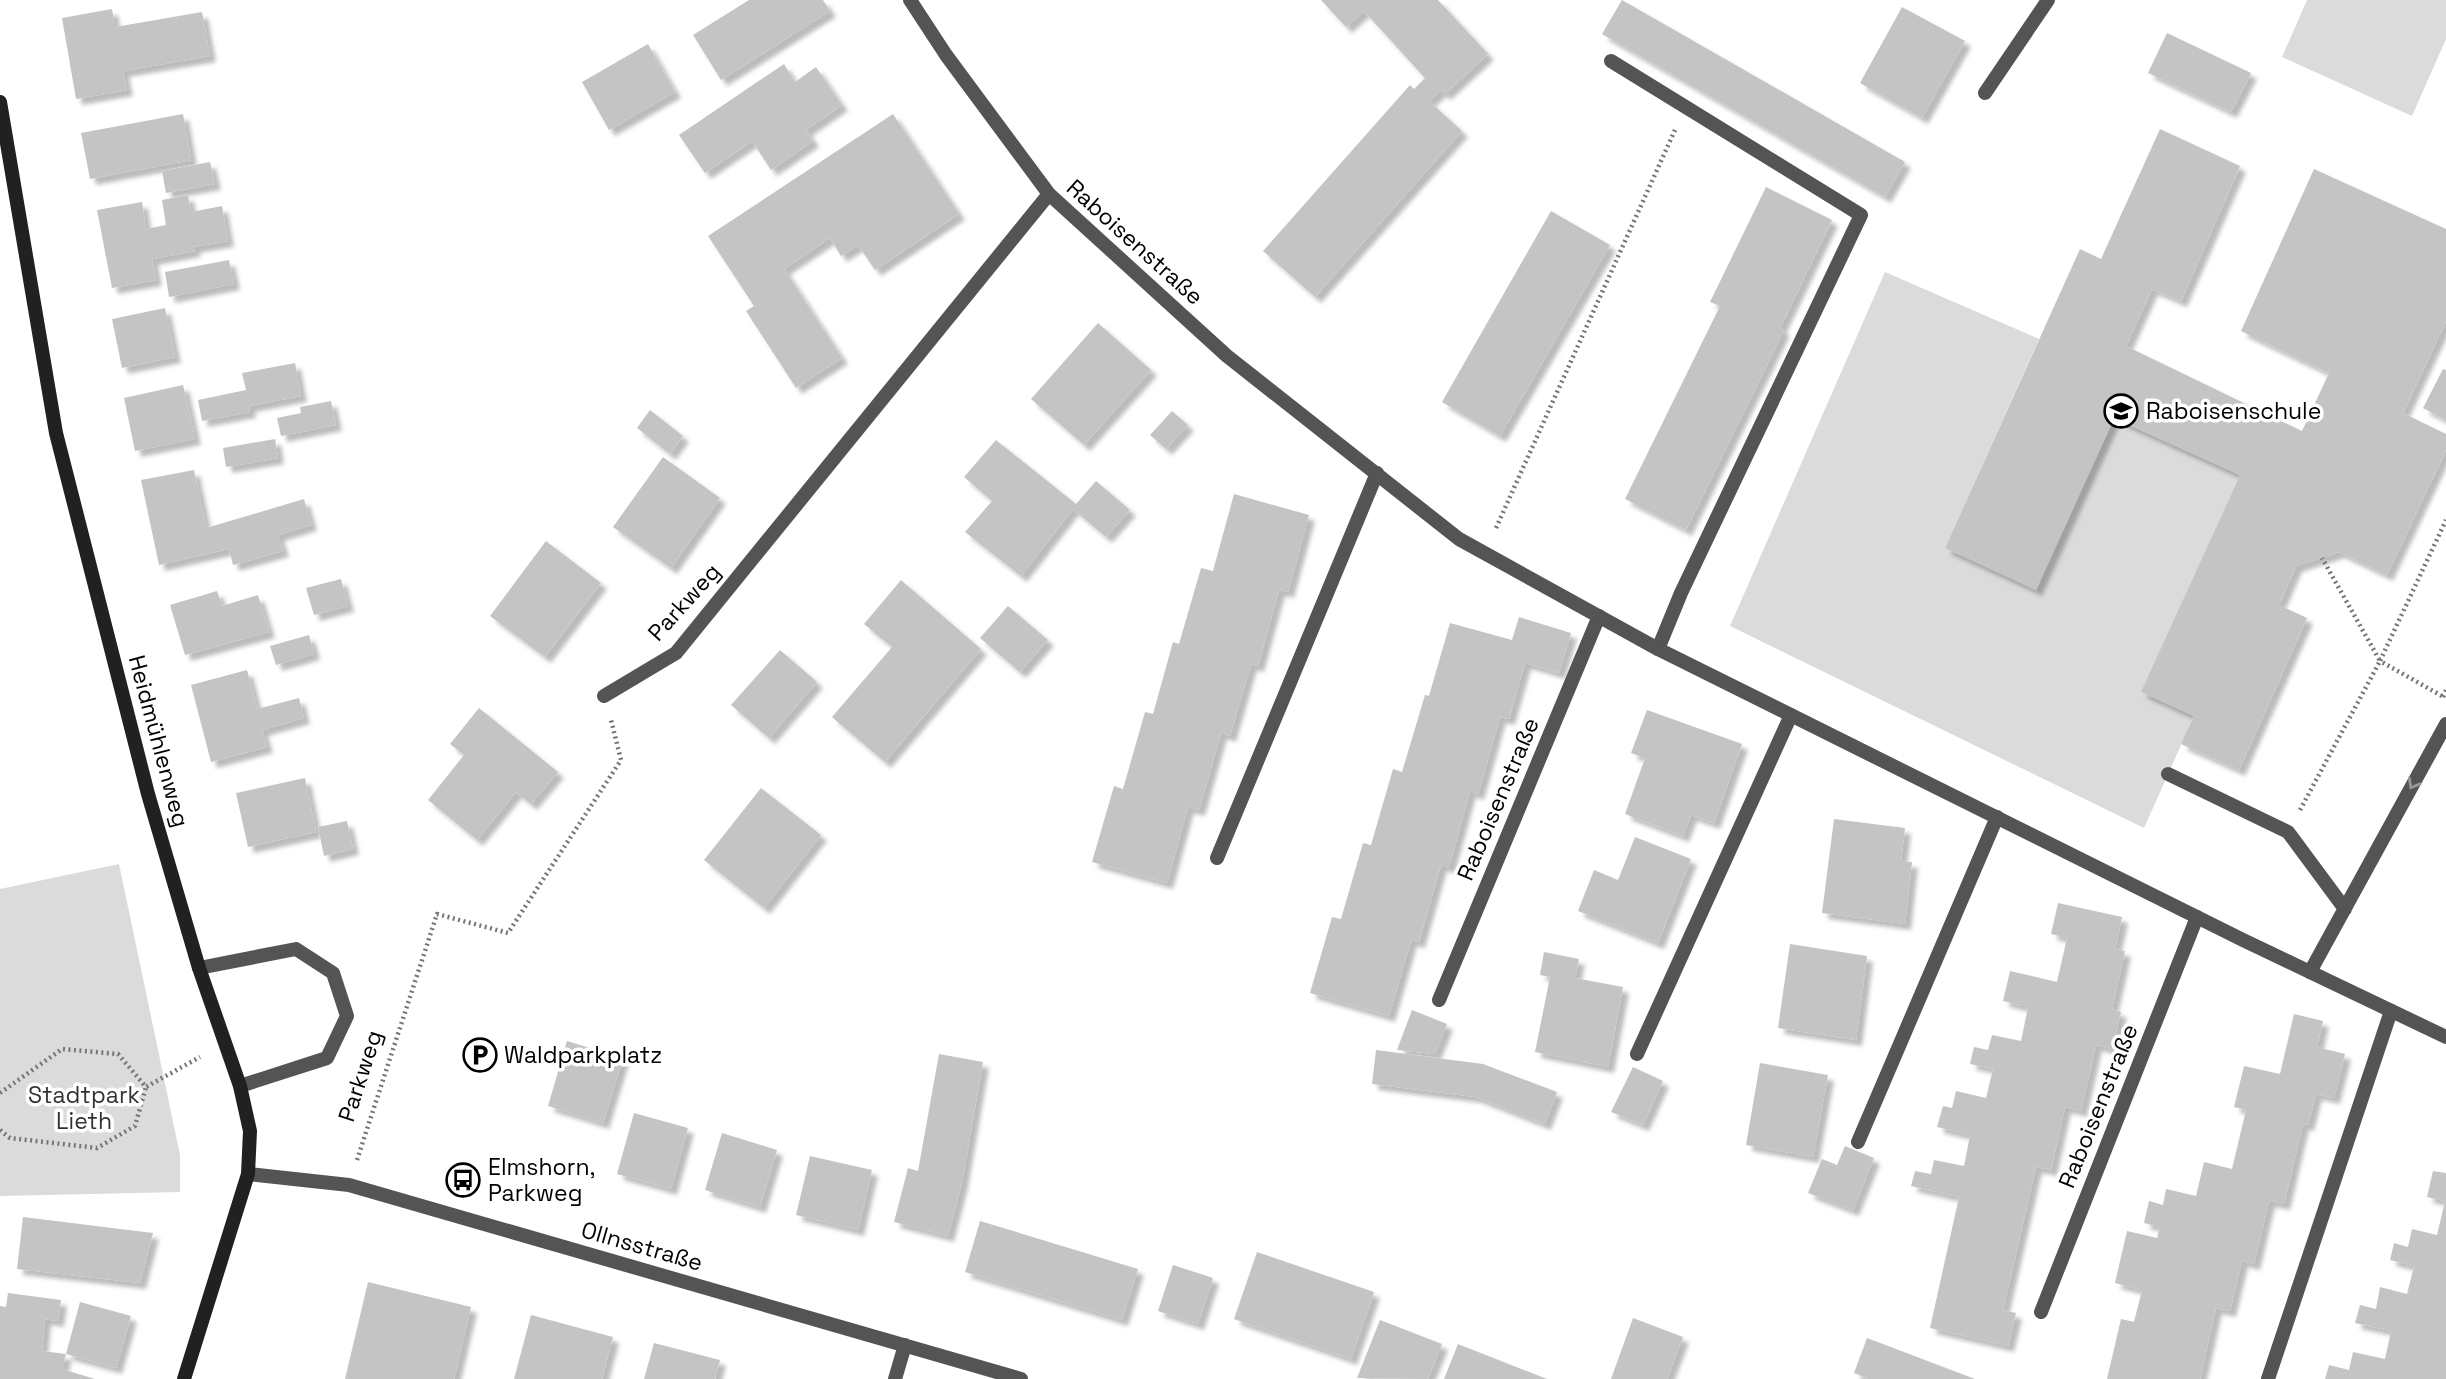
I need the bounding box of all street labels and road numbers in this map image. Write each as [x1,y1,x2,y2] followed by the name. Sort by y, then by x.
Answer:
[1060,173,1210,311] street label: Raboisenstraße
[641,557,727,647] street label: Parkweg
[122,652,196,830] street label: Heidmühlenweg
[1450,713,1546,885] street label: Raboisenstraße
[2051,1020,2145,1192] street label: Raboisenstraße
[331,1026,389,1126] street label: Parkweg
[578,1214,706,1278] street label: Ollnsstraße

